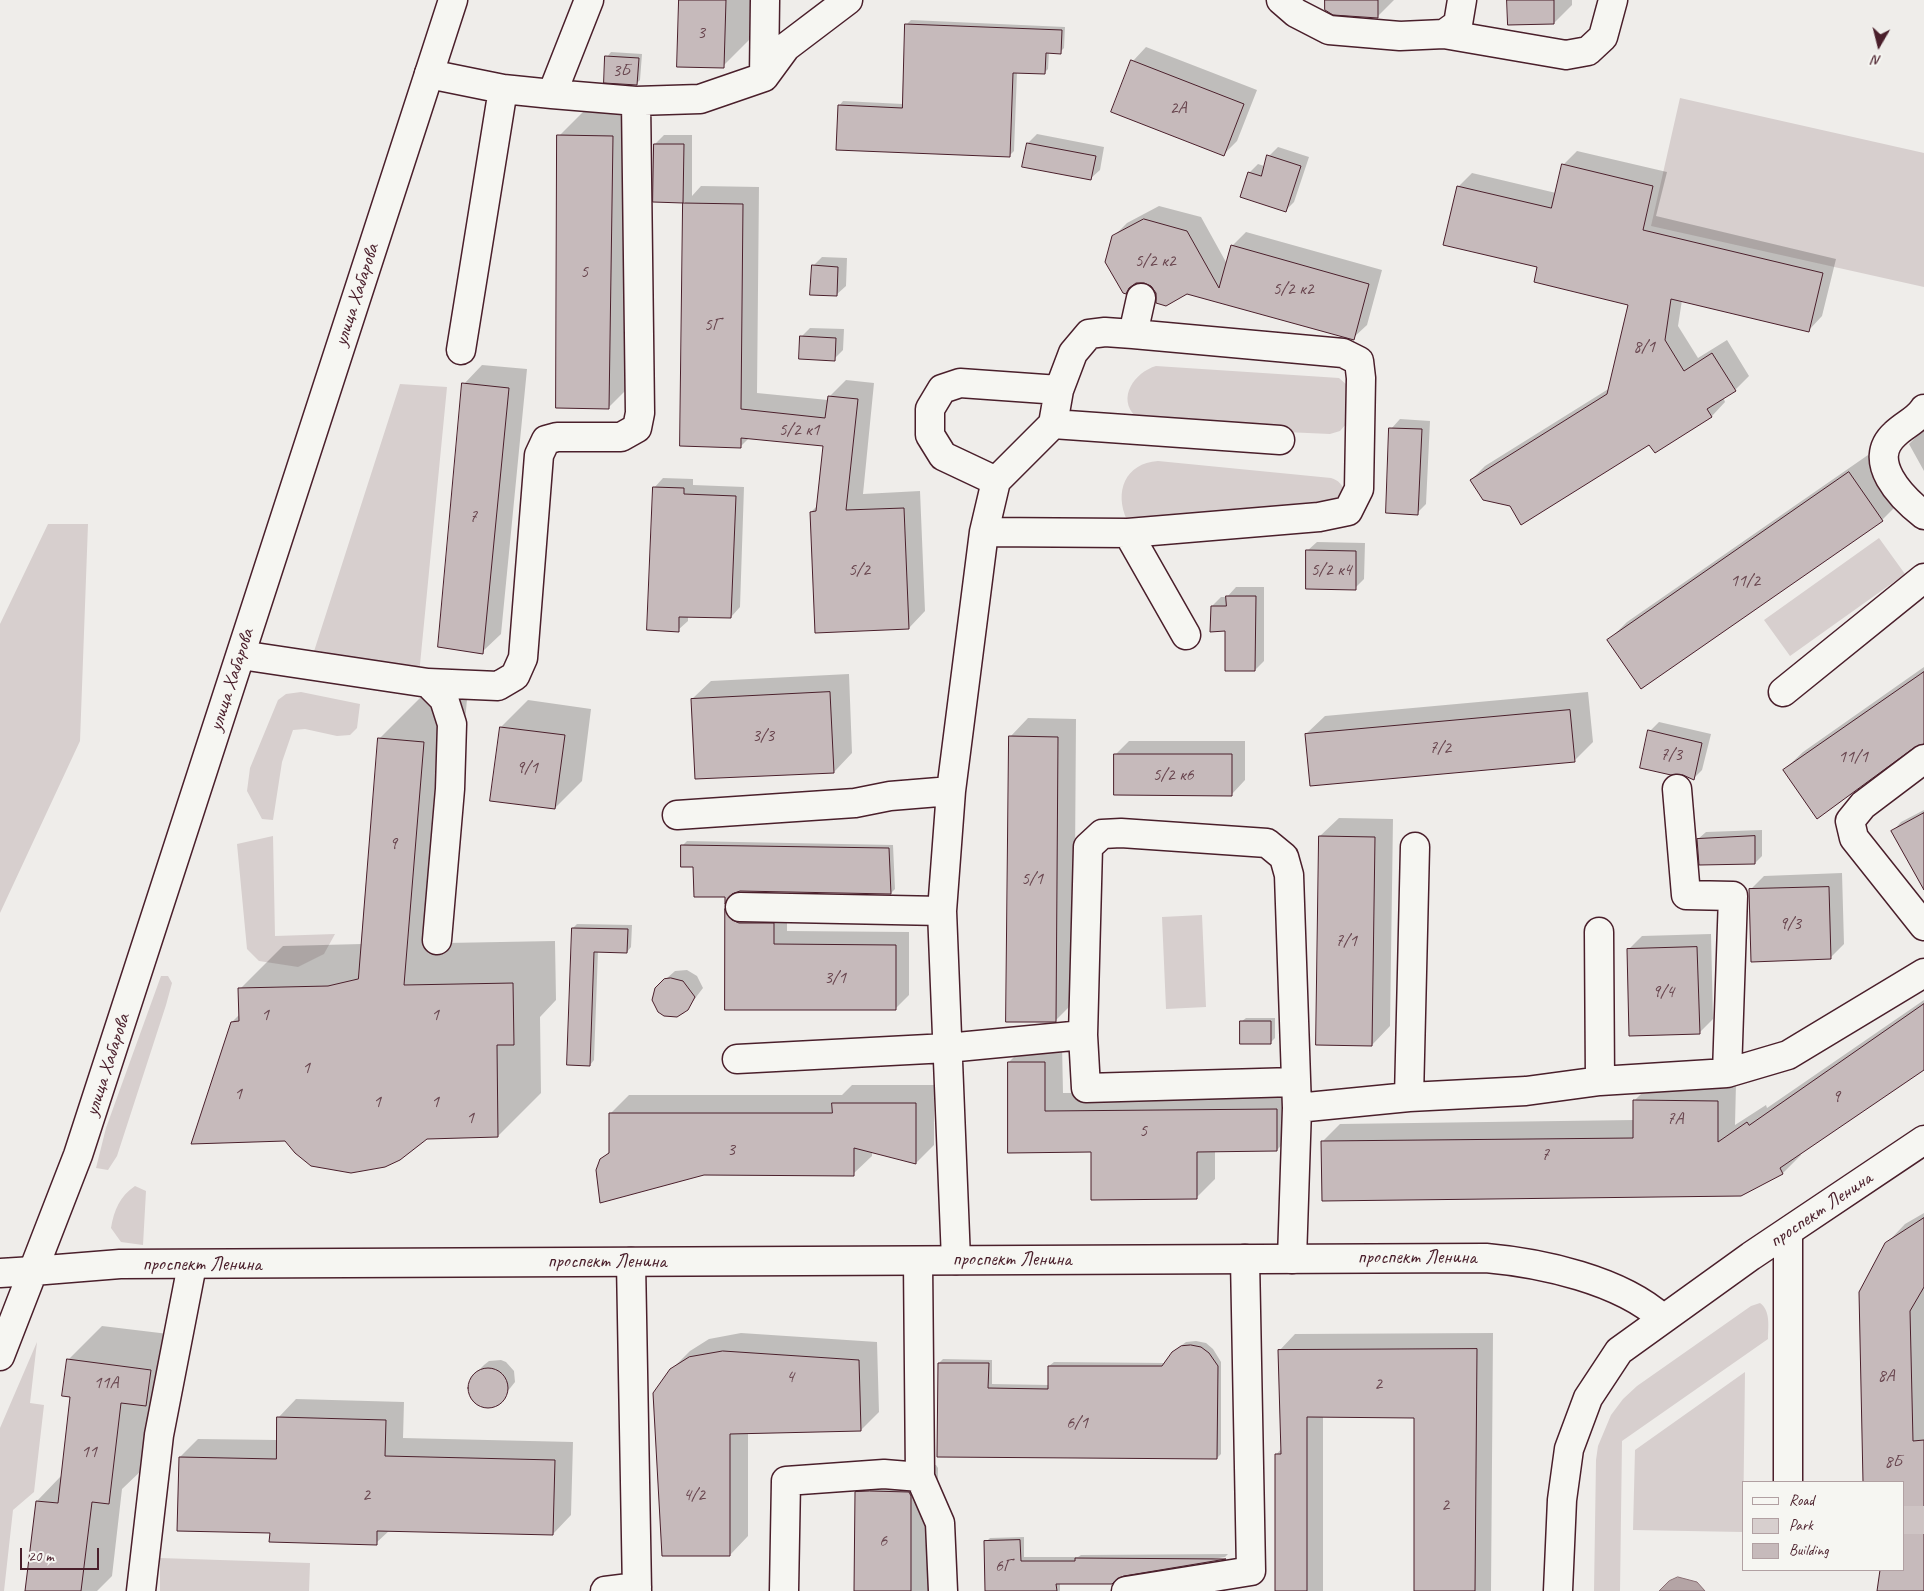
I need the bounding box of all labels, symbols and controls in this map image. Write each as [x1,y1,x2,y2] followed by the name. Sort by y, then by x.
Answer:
[1854,20,1904,70] north arrow
[697,22,705,44] house number: 3
[1871,51,1882,69] text: N
[612,60,630,82] house number: 3Б
[1169,97,1187,119] house number: 2А
[329,241,385,349] street label: улица Хабарова
[1134,250,1176,272] house number: 5/2 к2
[580,261,588,283] house number: 5
[1272,278,1314,300] house number: 5/2 к2
[704,314,720,336] house number: 5Г
[1633,336,1655,358] house number: 8/1
[778,419,820,441] house number: 5/2 к1
[469,506,477,528] house number: 7
[848,559,870,581] house number: 5/2
[1310,559,1352,581] house number: 5/2 к4
[1730,570,1760,592] house number: 11/2
[204,626,260,734] street label: улица Хабарова
[752,725,774,747] house number: 3/3
[1429,737,1451,759] house number: 7/2
[1660,744,1682,766] house number: 7/3
[1838,746,1868,768] house number: 11/1
[516,757,538,779] house number: 9/1
[1152,764,1194,786] house number: 5/2 к6
[389,833,397,855] house number: 9
[1021,868,1043,890] house number: 5/1
[1779,913,1801,935] house number: 9/3
[1335,930,1357,952] house number: 7/1
[824,967,846,989] house number: 3/1
[1652,981,1674,1003] house number: 9/4
[261,1004,269,1026] house number: 1
[431,1004,439,1026] house number: 1
[80,1011,136,1119] street label: улица Хабарова
[302,1057,310,1079] house number: 1
[234,1083,242,1105] house number: 1
[1832,1086,1840,1108] house number: 9
[373,1091,381,1113] house number: 1
[431,1091,439,1113] house number: 1
[466,1107,474,1129] house number: 1
[1666,1108,1684,1130] house number: 7А
[1139,1120,1147,1142] house number: 5
[727,1139,735,1161] house number: 3
[1541,1144,1549,1166] house number: 7
[1765,1167,1877,1253] street label: проспект Ленина
[1357,1246,1477,1270] street label: проспект Ленина
[952,1248,1072,1272] street label: проспект Ленина
[547,1250,667,1274] street label: проспект Ленина
[142,1253,262,1277] street label: проспект Ленина
[1877,1365,1895,1387] house number: 8А
[786,1366,794,1388] house number: 4
[93,1372,119,1394] house number: 11А
[1374,1373,1382,1395] house number: 2
[1066,1412,1088,1434] house number: 6/1
[81,1441,97,1463] house number: 11
[1884,1451,1902,1473] house number: 8Б
[1742,1481,1904,1571] legend
[362,1484,370,1506] house number: 2
[683,1484,705,1506] house number: 4/2
[1789,1491,1814,1510] text: Road
[1441,1494,1449,1516] house number: 2
[1789,1516,1813,1535] text: Park
[879,1530,887,1552] house number: 6
[22,1538,101,1570] scale bar
[1789,1541,1828,1560] text: Building
[28,1547,54,1566] text: 20 m
[995,1555,1011,1577] house number: 6Г

